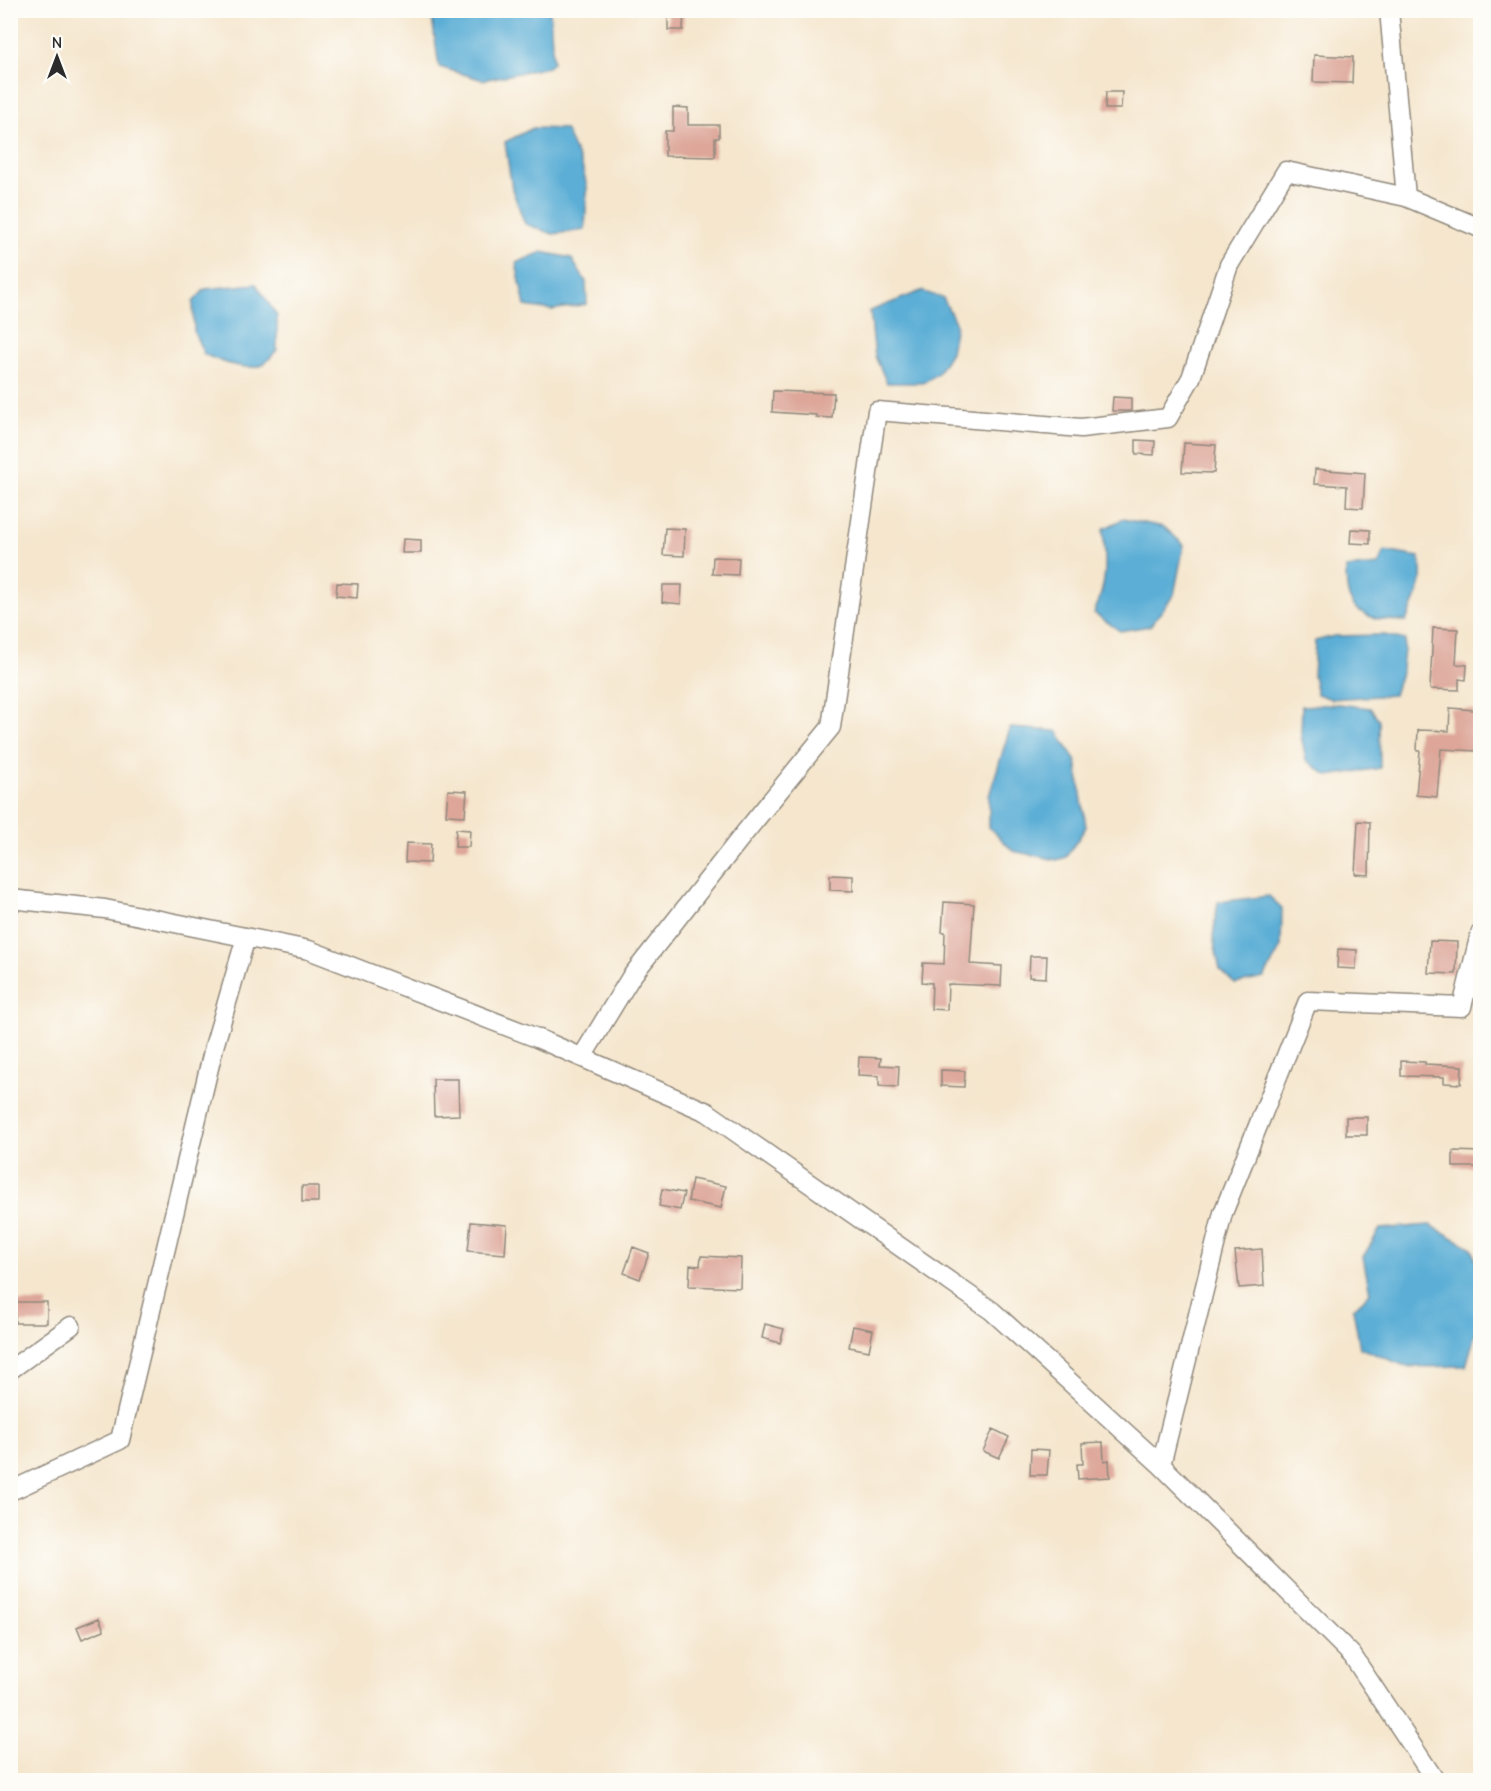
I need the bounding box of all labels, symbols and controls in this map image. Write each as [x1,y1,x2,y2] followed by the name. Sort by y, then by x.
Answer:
[27,27,87,87] north arrow
[52,34,62,52] text: N

